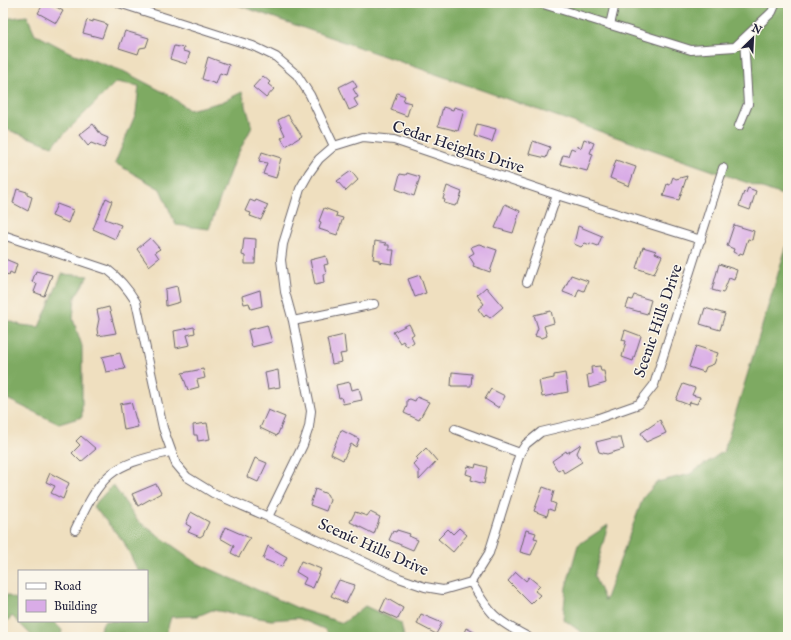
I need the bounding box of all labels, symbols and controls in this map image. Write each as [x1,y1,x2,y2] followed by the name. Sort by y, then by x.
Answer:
[733,18,773,58] north arrow
[749,21,764,38] text: N
[389,117,527,179] street label: Cedar Heights Drive
[630,262,688,380] street label: Scenic Hills Drive
[315,515,431,581] street label: Scenic Hills Drive
[18,570,148,622] legend
[54,579,82,594] text: Road
[54,599,98,614] text: Building

